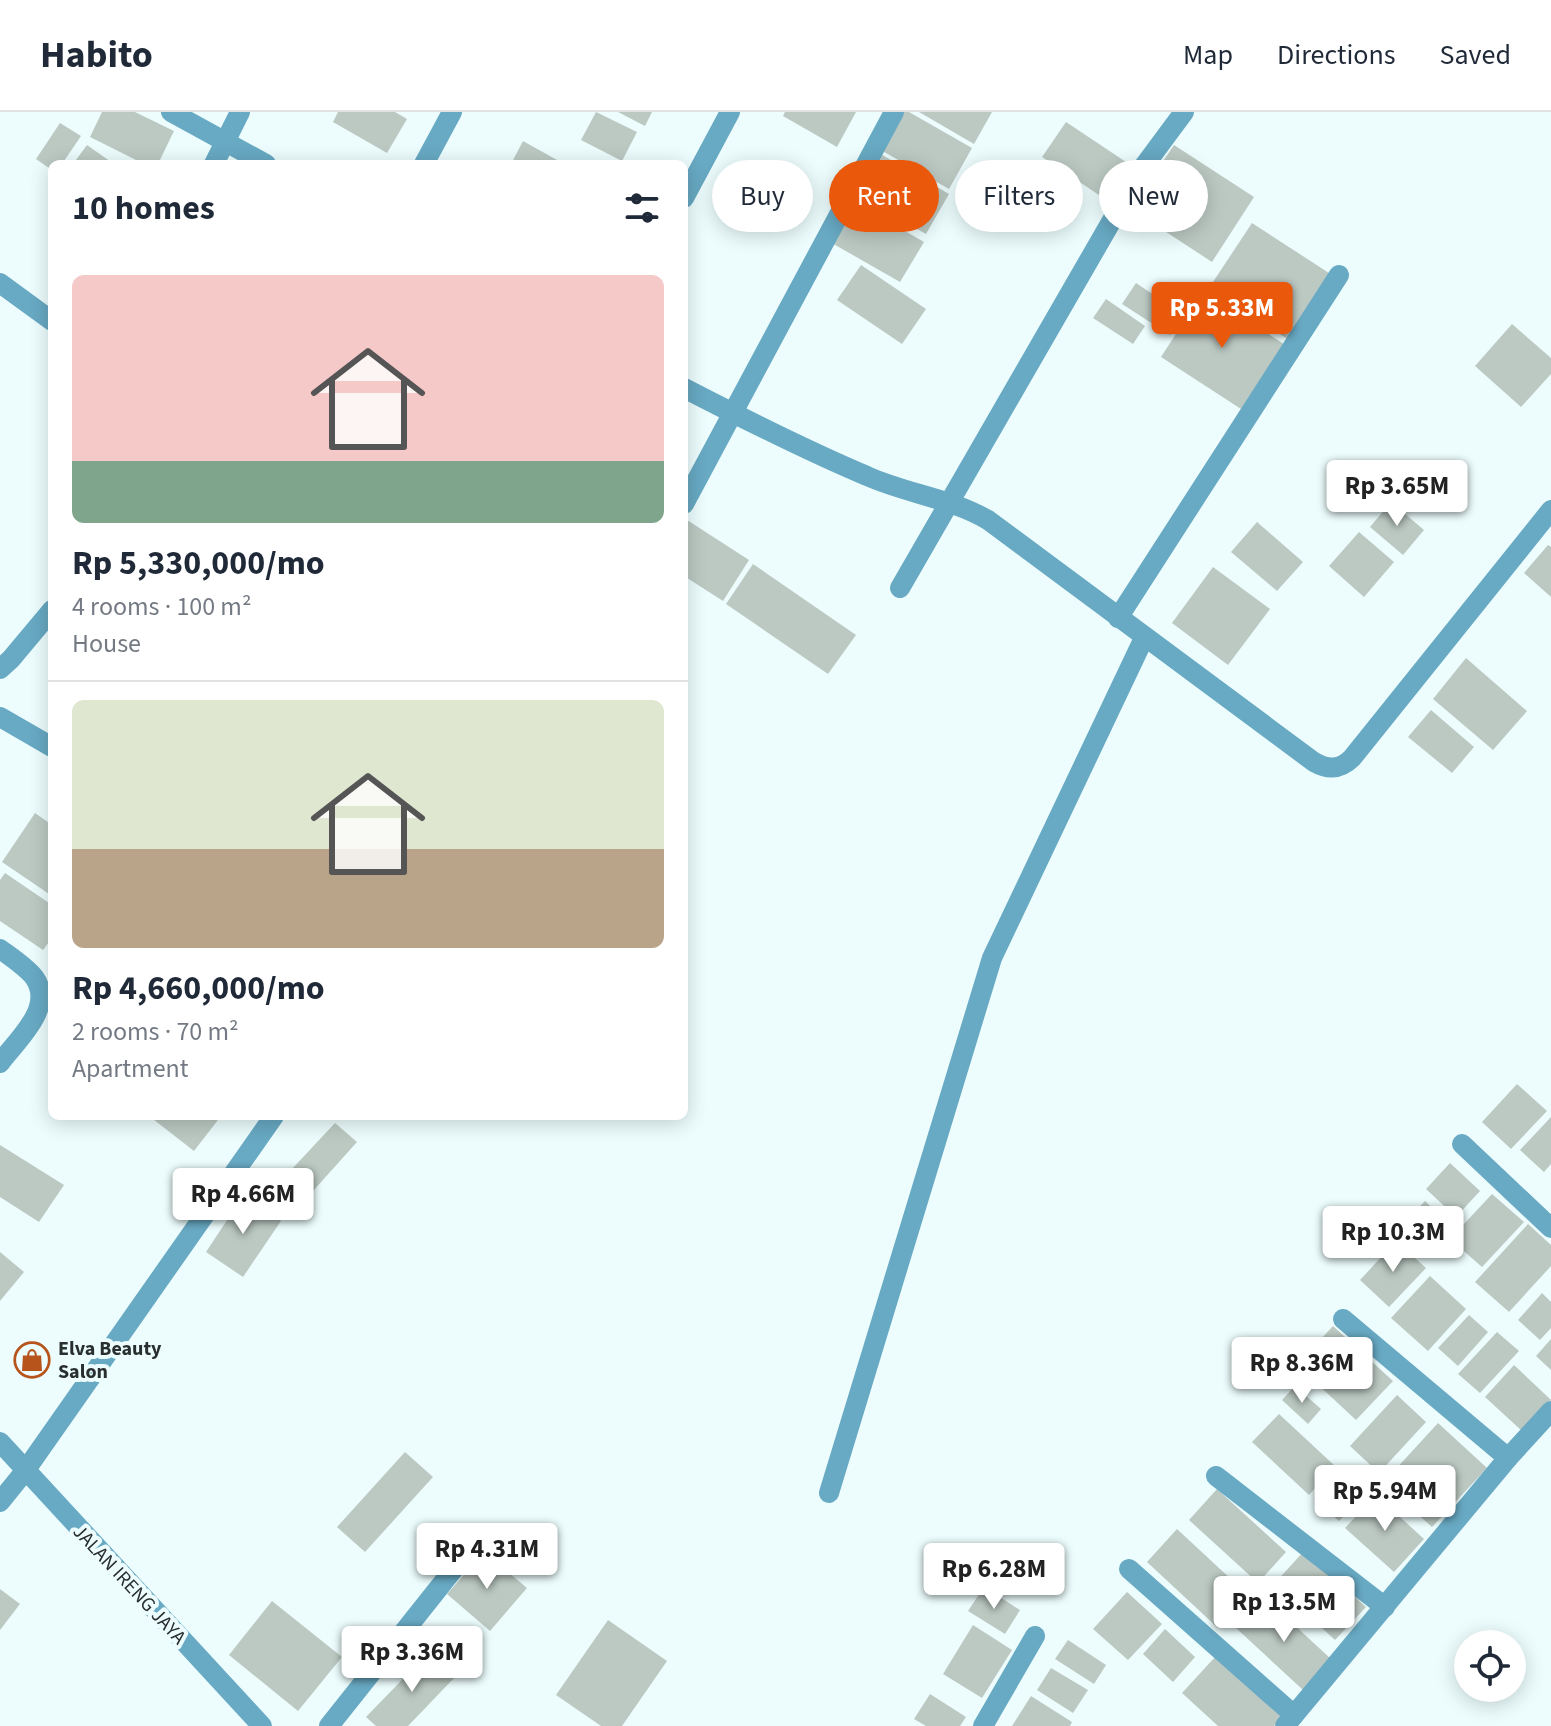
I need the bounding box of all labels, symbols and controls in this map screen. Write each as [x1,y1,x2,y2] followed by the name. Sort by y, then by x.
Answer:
[40,28,153,82] text: Habito
[1183,35,1233,75] text: Map
[1277,35,1396,75] text: Directions
[1440,35,1511,75] text: Saved
[712,160,813,232] chip: Buy
[829,160,939,232] chip: Rent
[955,160,1083,232] chip: Filters
[1099,160,1208,232] chip: New
[72,184,215,233] text: 10 homes
[620,186,664,230] icon: filters
[1139,282,1305,350] pin: Rp 5.33M
[1170,289,1274,326] text: Rp 5.33M
[296,327,440,471] icon: home
[1314,460,1480,528] pin: Rp 3.65M
[1345,467,1449,504] text: Rp 3.65M
[72,539,325,588] text: Rp 5,330,000/mo
[72,588,251,625] text: 4 rooms · 100 m²
[72,625,141,662] text: House
[296,752,440,896] icon: home
[72,964,325,1013] text: Rp 4,660,000/mo
[72,1013,239,1050] text: 2 rooms · 70 m²
[72,1050,189,1087] text: Apartment
[160,1168,326,1236] pin: Rp 4.66M
[191,1175,295,1212] text: Rp 4.66M
[1310,1206,1476,1274] pin: Rp 10.3M
[1341,1213,1445,1250] text: Rp 10.3M
[58,1335,162,1386] place label: Elva Beauty Salon
[1219,1337,1385,1405] pin: Rp 8.36M
[13,1341,51,1379] shop icon: Elva Beauty Salon
[1250,1344,1354,1381] text: Rp 8.36M
[1302,1465,1468,1533] pin: Rp 5.94M
[1333,1472,1437,1509] text: Rp 5.94M
[66,1519,192,1651] street label: JALAN IRENG JAYA
[404,1523,570,1591] pin: Rp 4.31M
[435,1530,539,1567] text: Rp 4.31M
[911,1543,1077,1611] pin: Rp 6.28M
[942,1550,1046,1587] text: Rp 6.28M
[1201,1576,1367,1644] pin: Rp 13.5M
[1232,1583,1336,1620] text: Rp 13.5M
[329,1626,495,1694] pin: Rp 3.36M
[1454,1630,1526,1702] map controls
[1454,1630,1526,1702] button: locate
[360,1633,464,1670] text: Rp 3.36M

